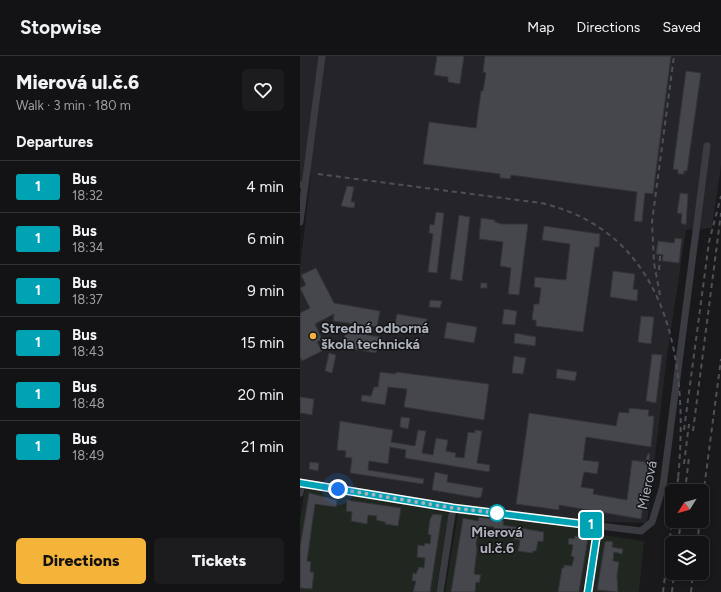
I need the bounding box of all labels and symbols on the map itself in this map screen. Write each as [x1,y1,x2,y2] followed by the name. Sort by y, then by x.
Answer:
[321,320,429,353] place label: Stredná odborná škola technická
[308,331,318,341] marker: Stredná odborná škola technická
[634,459,661,511] street label: Mierová
[328,479,348,499] your location
[665,484,709,528] north arrow
[488,504,506,522] marker: Mierová ul.č.6
[578,512,604,538] line badge: 1
[471,524,523,557] place label: Mierová ul.č.6

